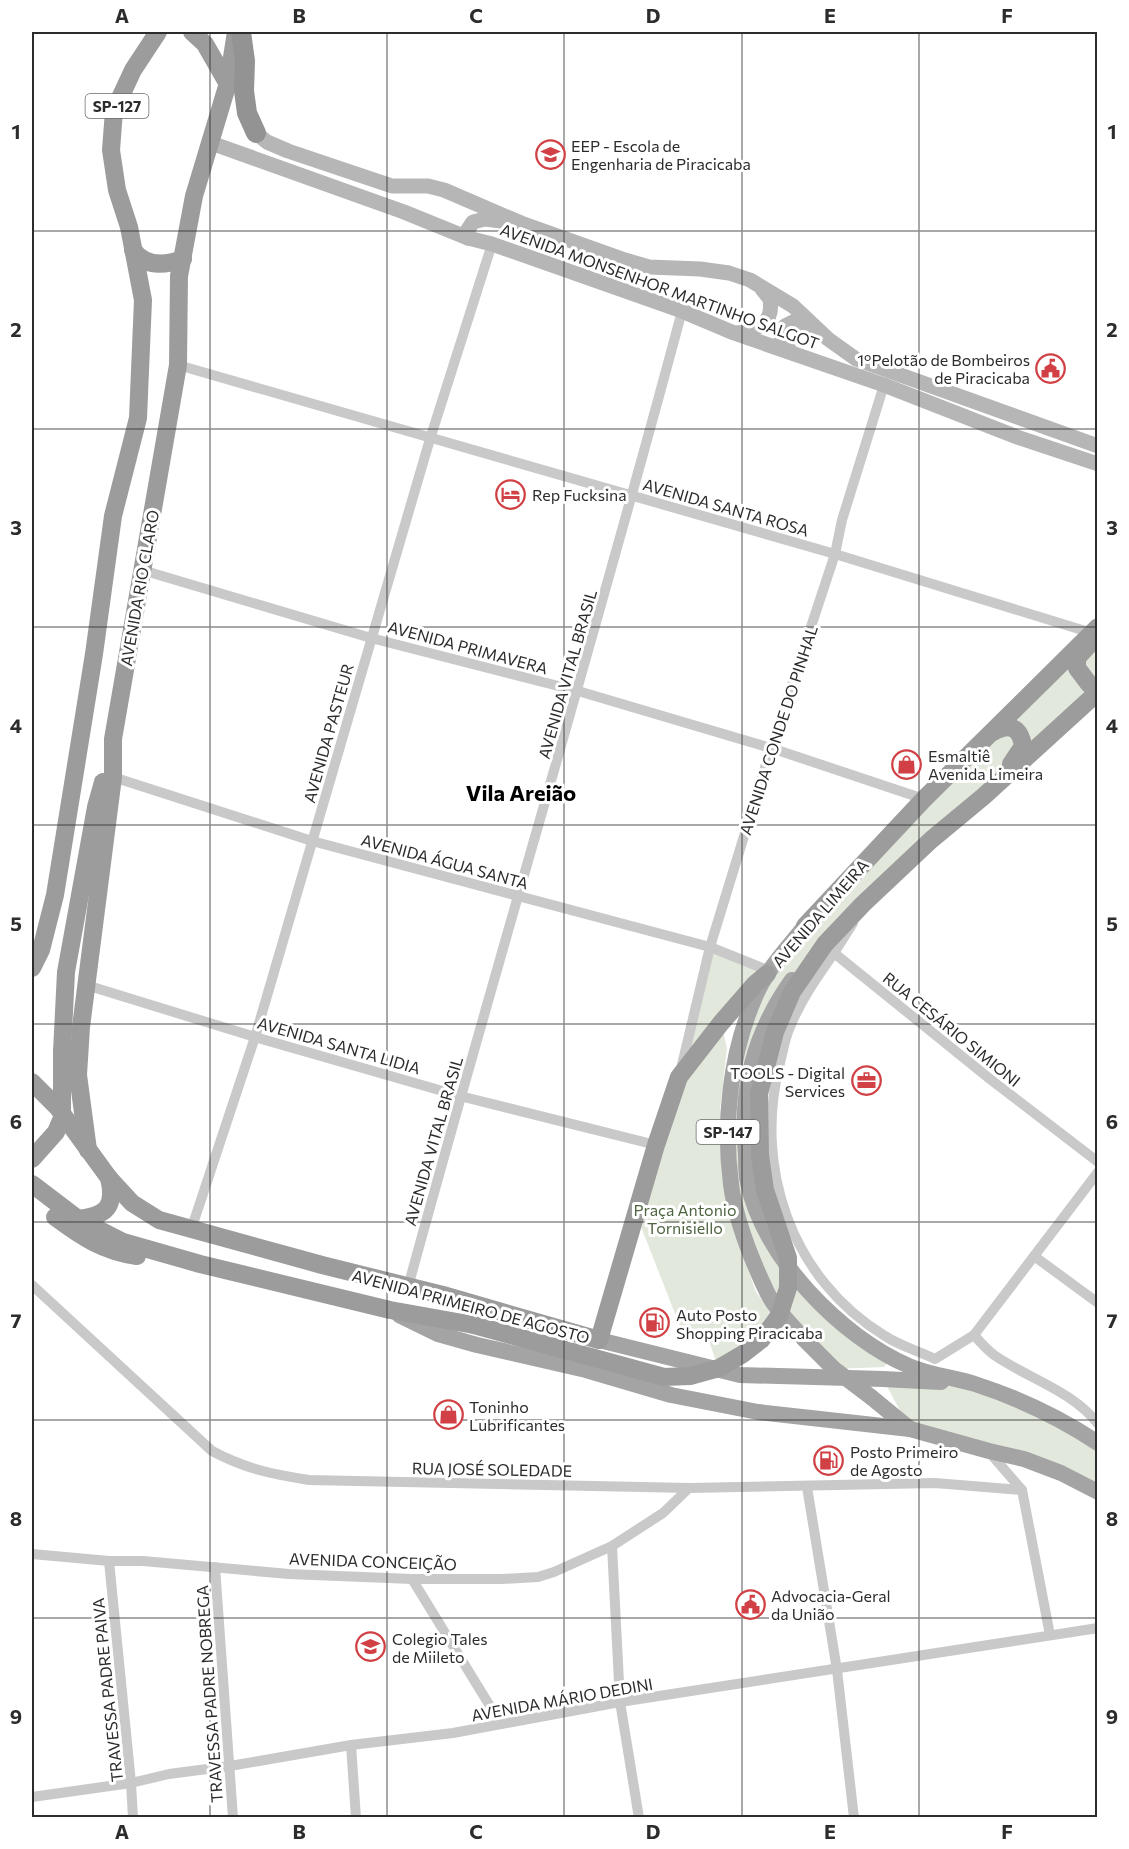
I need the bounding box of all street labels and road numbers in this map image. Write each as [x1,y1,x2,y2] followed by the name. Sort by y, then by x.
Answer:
[86,94,148,118] road number: SP-127
[498,219,822,353] street label: AVENIDA MONSENHOR MARTINHO SALGOT
[641,474,811,540] street label: AVENIDA SANTA ROSA
[116,508,162,668] street label: AVENIDA RIO CLARO
[534,587,600,761] street label: AVENIDA VITAL BRASIL
[386,616,550,678] street label: AVENIDA PRIMAVERA
[735,623,821,837] street label: AVENIDA CONDE DO PINHAL
[299,661,357,805] street label: AVENIDA PASTEUR
[359,830,531,892] street label: AVENIDA ÁGUA SANTA
[768,855,872,971] street label: AVENIDA LIMEIRA
[880,968,1024,1090] street label: RUA CESÁRIO SIMIONI
[255,1013,423,1077] street label: AVENIDA SANTA LIDIA
[400,1054,466,1228] street label: AVENIDA VITAL BRASIL
[696,1120,760,1144] road number: SP-147
[350,1265,592,1347] street label: AVENIDA PRIMEIRO DE AGOSTO
[412,1458,572,1480] street label: RUA JOSÉ SOLEDADE
[289,1549,457,1573] street label: AVENIDA CONCEIÇÃO
[192,1585,226,1803] street label: TRAVESSA PADRE NOBREGA
[88,1597,126,1783] street label: TRAVESSA PADRE PAIVA
[470,1674,654,1724] street label: AVENIDA MÁRIO DEDINI

